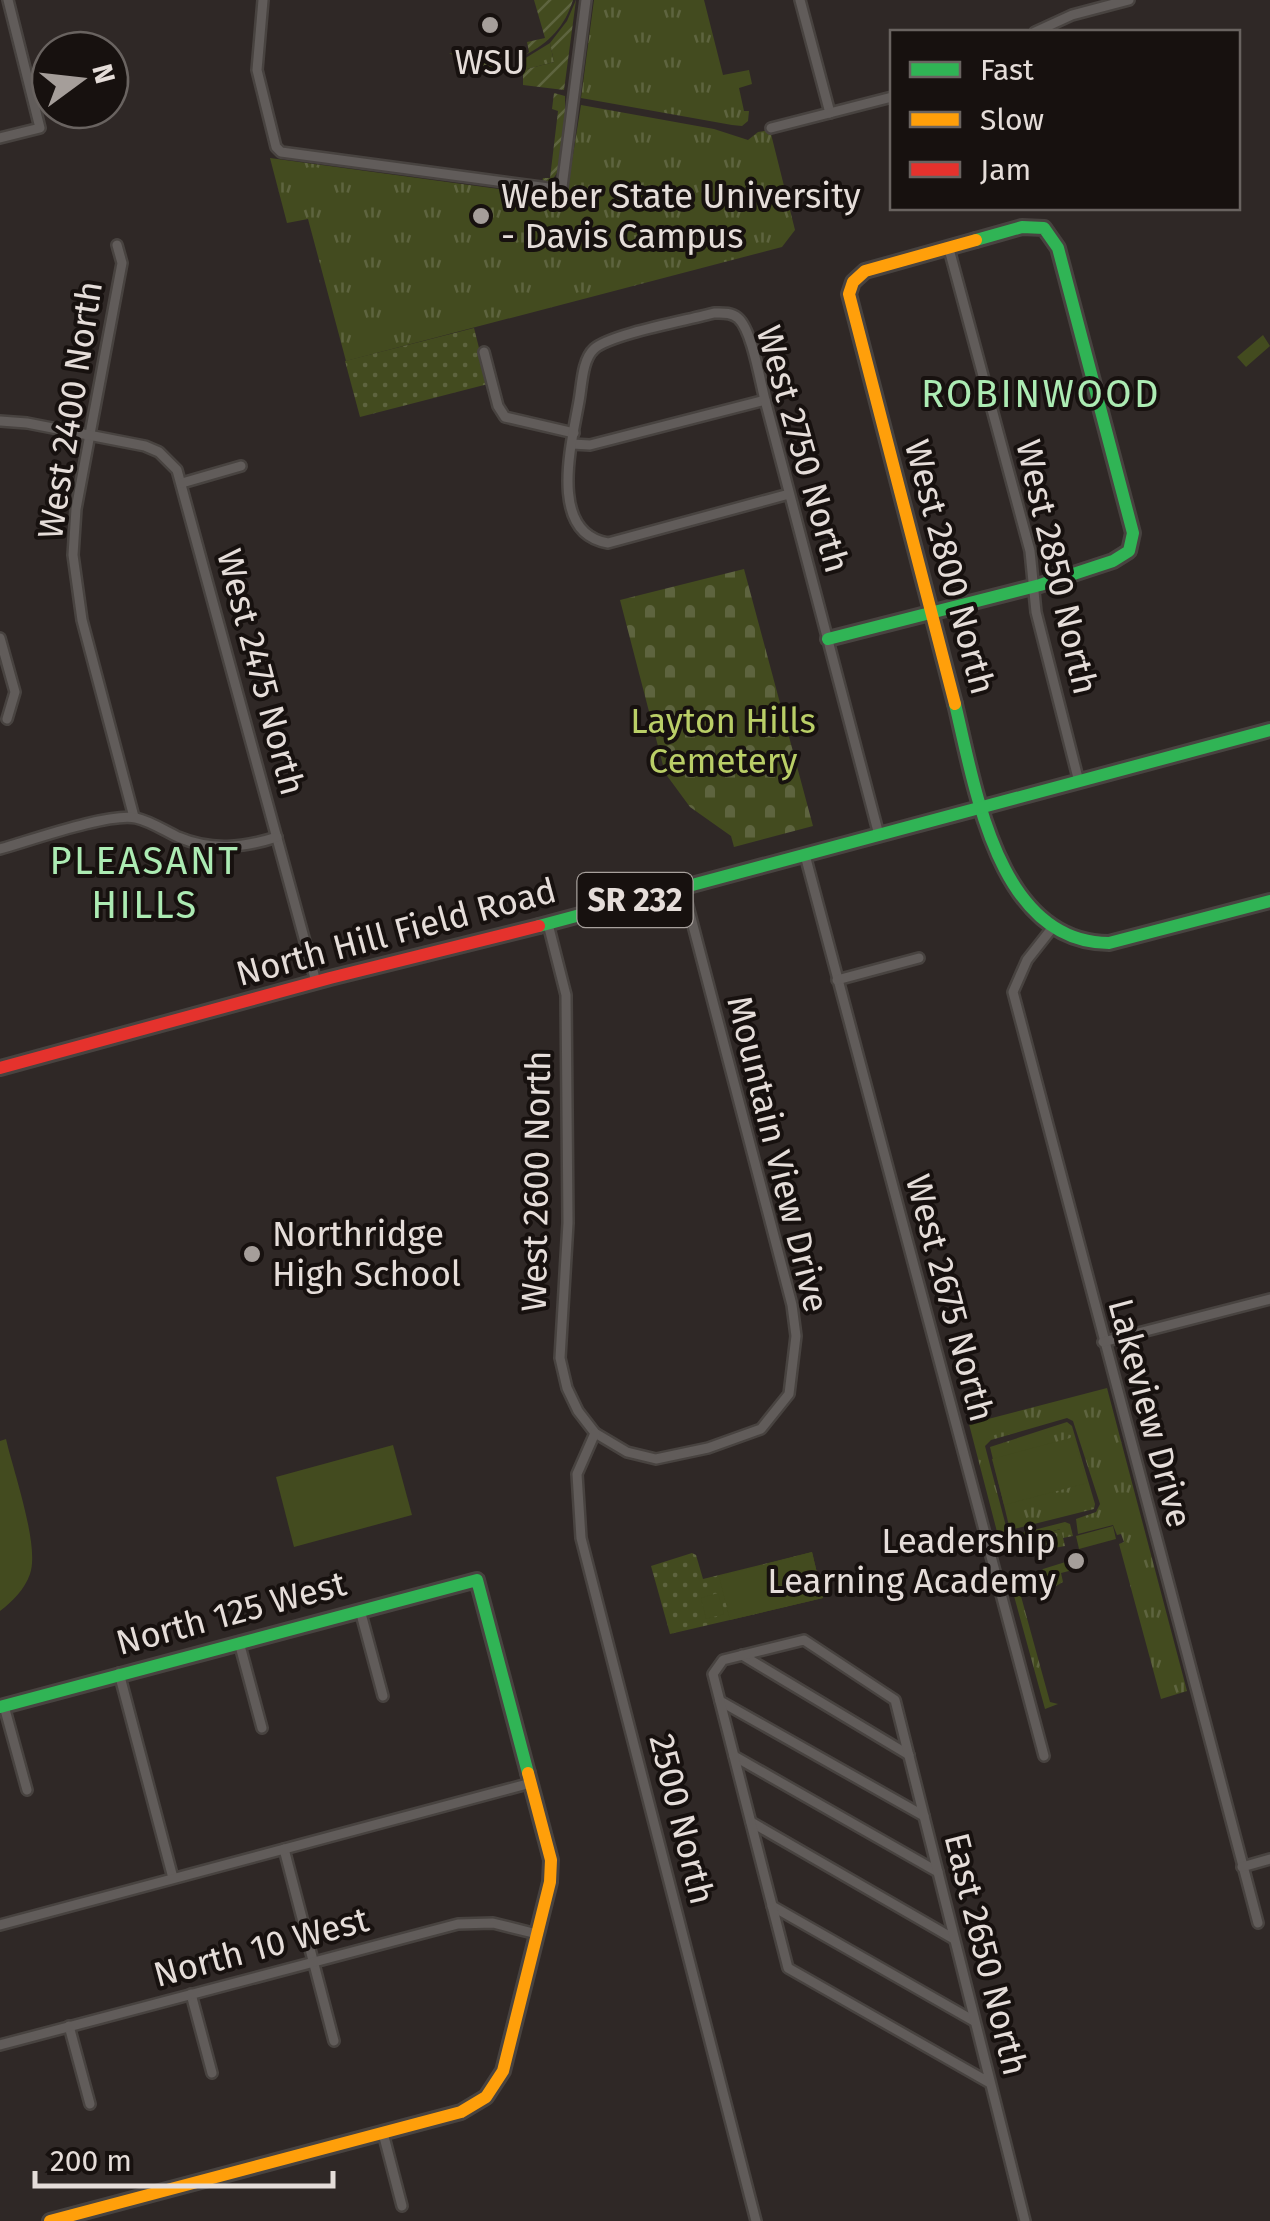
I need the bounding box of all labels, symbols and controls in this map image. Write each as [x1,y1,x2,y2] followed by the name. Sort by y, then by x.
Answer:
[479,14,501,36] marker: WSU
[30,30,130,130] north arrow
[890,30,1240,210] legend
[455,41,525,83] place label: WSU
[980,52,1034,88] text: Fast
[85,60,122,87] text: N
[980,102,1044,138] text: Slow
[980,152,1031,188] text: Jam
[501,175,861,257] place label: Weber State University - Davis Campus
[470,205,492,227] marker: Weber State University - Davis Campus
[29,278,111,542] street label: West 2400 North
[748,321,858,577] street label: West 2750 North
[921,371,1161,417] district label: ROBINWOOD
[896,435,1004,699] street label: West 2800 North
[1007,436,1107,698] street label: West 2850 North
[208,544,314,800] street label: West 2475 North
[630,700,816,782] park label: Layton Hills Cemetery
[49,838,241,928] district label: PLEASANT HILLS
[231,869,561,995] street label: North Hill Field Road
[578,873,692,927] road number: SR 232
[718,991,838,1317] street label: Mountain View Drive
[513,1050,559,1312] street label: West 2600 North
[897,1170,1003,1426] street label: West 2675 North
[272,1213,461,1295] place label: Northridge High School
[241,1243,263,1265] marker: Northridge High School
[1099,1294,1201,1532] street label: Lakeview Drive
[767,1520,1056,1602] place label: Leadership Learning Academy
[1065,1550,1087,1572] marker: Leadership Learning Academy
[111,1562,351,1664] street label: North 125 West
[641,1729,723,1909] street label: 2500 North
[936,1828,1036,2080] street label: East 2650 North
[149,1898,373,1996] street label: North 10 West
[35,2126,332,2188] scale bar
[50,2143,132,2179] text: 200 m

